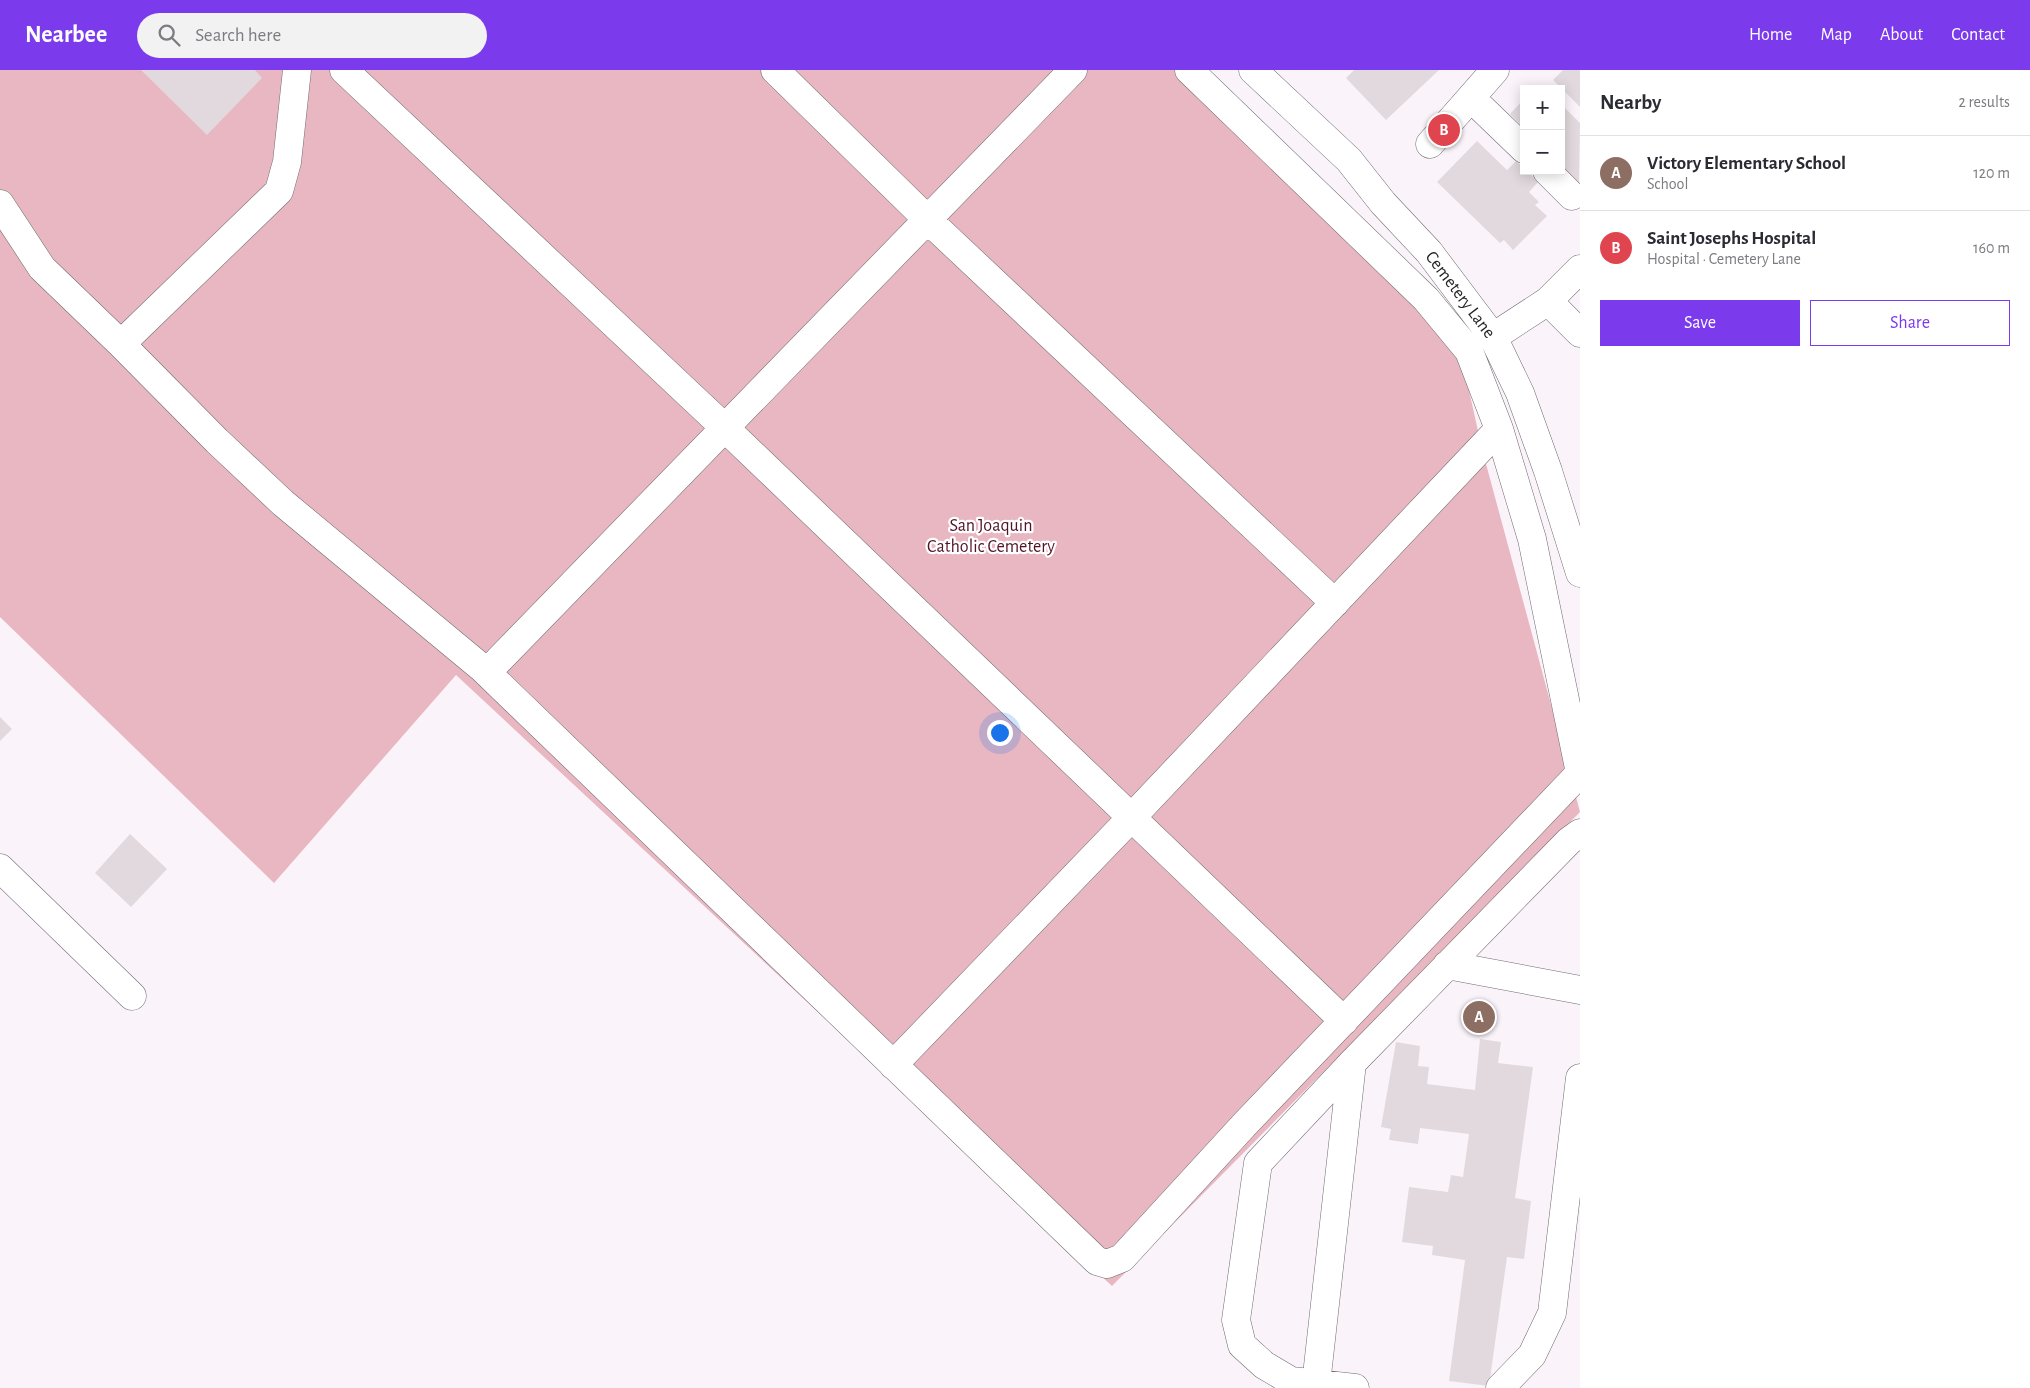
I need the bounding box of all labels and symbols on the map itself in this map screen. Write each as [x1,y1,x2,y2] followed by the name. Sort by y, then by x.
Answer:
[1428,111,1460,149] pin: B
[1422,248,1498,342] street label: Cemetery Lane
[927,517,1055,556] park label: San Joaquin Catholic Cemetery
[987,720,1013,746] your location
[1463,998,1495,1036] pin: A

